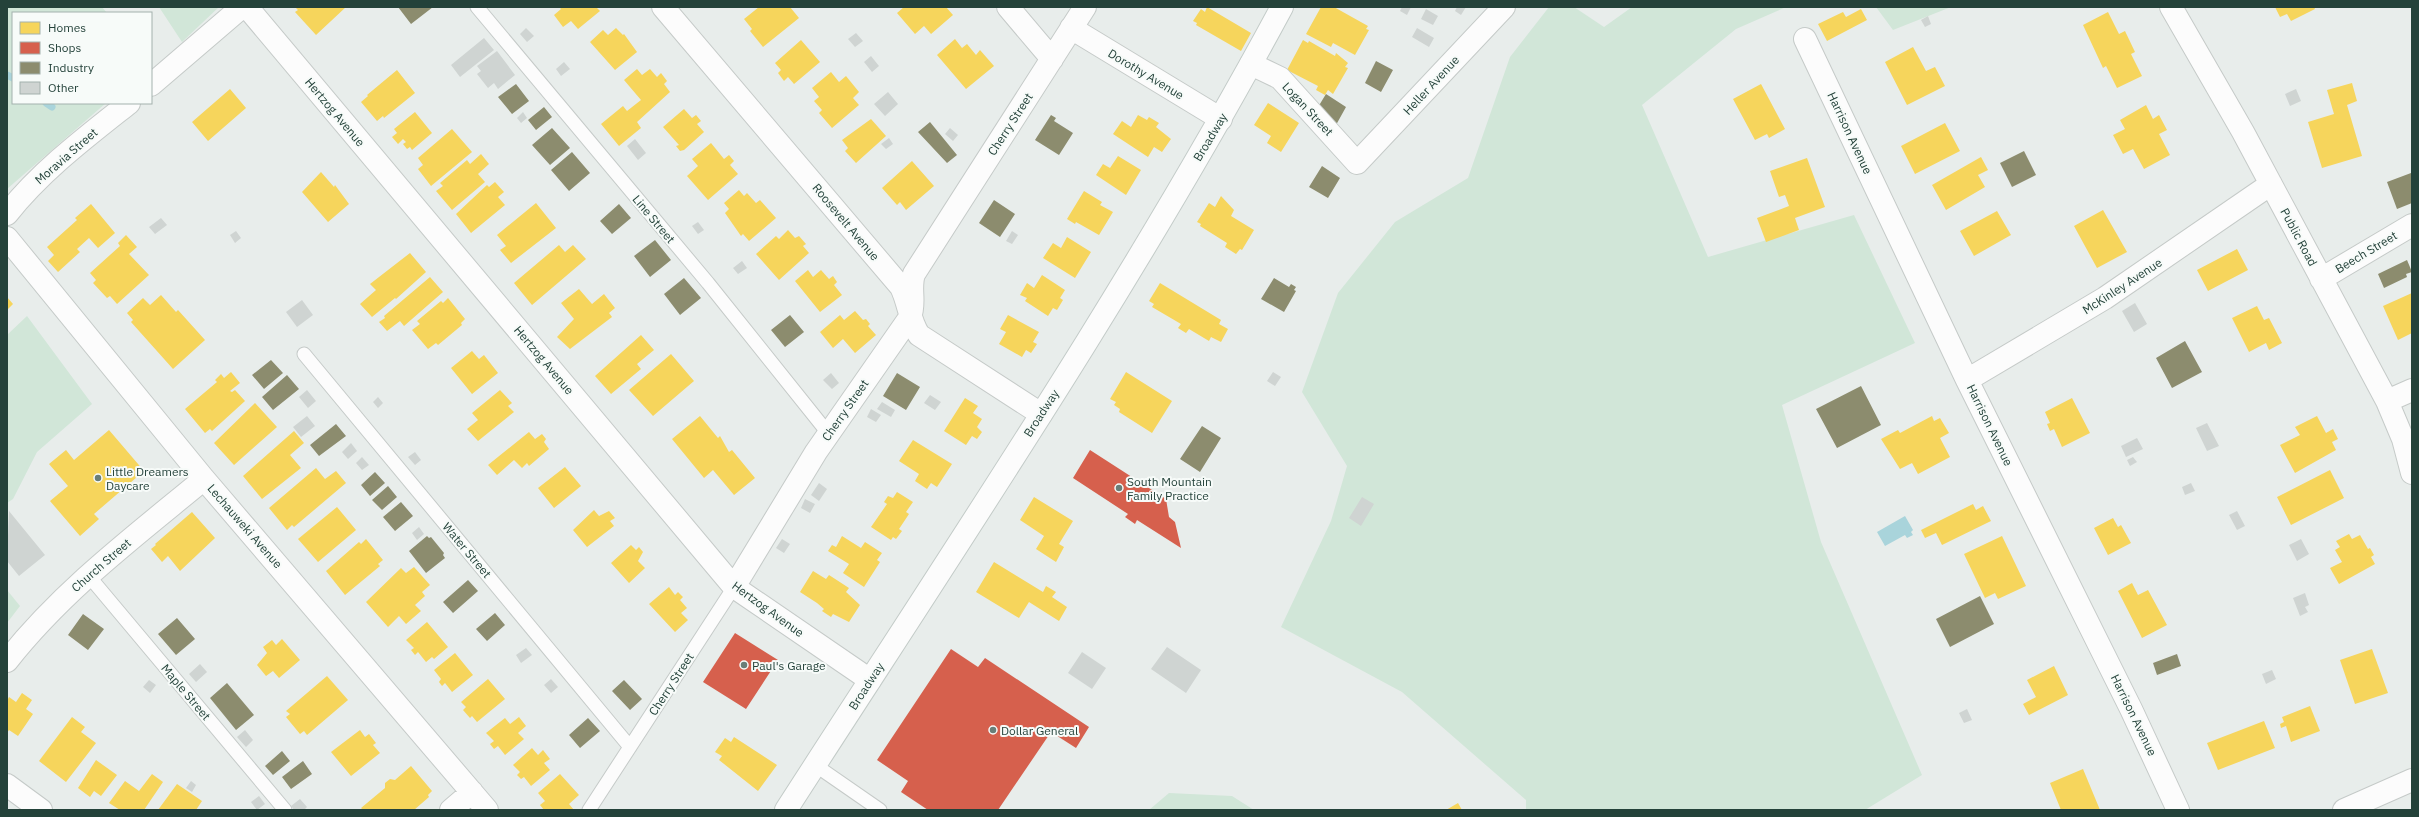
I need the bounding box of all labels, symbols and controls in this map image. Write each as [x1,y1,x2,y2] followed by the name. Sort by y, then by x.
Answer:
[12,12,152,104] legend
[48,20,86,35] text: Homes
[48,40,81,55] text: Shops
[1105,46,1187,103] street label: Dorothy Avenue
[1400,52,1462,118] street label: Heller Avenue
[48,60,94,75] text: Industry
[302,75,368,150] street label: Hertzog Avenue
[1279,79,1337,139] street label: Logan Street
[48,80,79,95] text: Other
[984,90,1036,158] street label: Cherry Street
[1824,90,1876,177] street label: Harrison Avenue
[1190,110,1230,164] street label: Broadway
[32,125,100,187] street label: Moravia Street
[809,180,883,264] street label: Roosevelt Avenue
[630,192,678,246] street label: Line Street
[2277,205,2321,269] street label: Public Road
[2332,228,2400,276] street label: Beech Street
[2079,254,2165,317] street label: McKinley Avenue
[511,323,577,398] street label: Hertzog Avenue
[818,376,872,444] street label: Cherry Street
[1964,382,2016,469] street label: Harrison Avenue
[1020,386,1062,440] street label: Broadway
[106,464,189,493] place label: Little Dreamers Daycare
[93,473,103,483] marker: Little Dreamers Daycare
[1127,474,1212,503] place label: South Mountain Family Practice
[204,481,286,571] street label: Lechauweki Avenue
[1114,483,1124,493] marker: South Mountain Family Practice
[439,519,495,581] street label: Water Street
[68,535,134,595] street label: Church Street
[729,578,807,640] street label: Hertzog Avenue
[645,650,697,718] street label: Cherry Street
[752,658,826,673] place label: Paul's Garage
[845,659,887,713] street label: Broadway
[739,660,749,670] marker: Paul's Garage
[158,661,214,723] street label: Maple Street
[2108,672,2160,759] street label: Harrison Avenue
[1001,723,1078,738] place label: Dollar General
[988,725,998,735] marker: Dollar General

